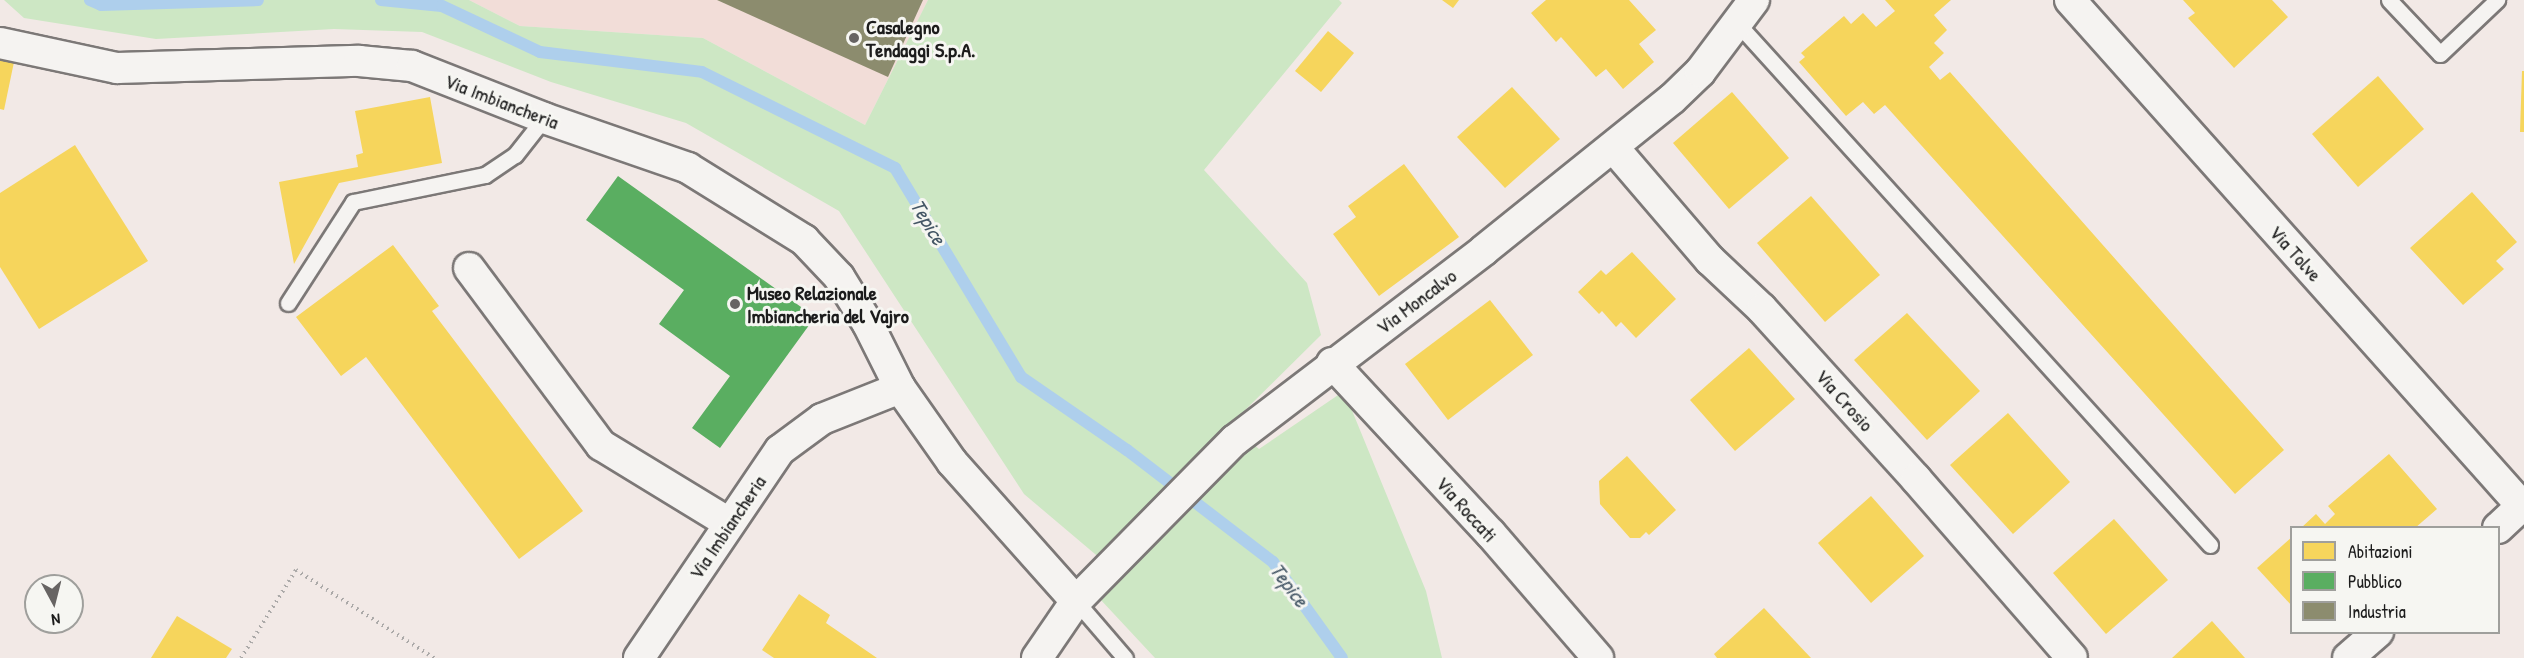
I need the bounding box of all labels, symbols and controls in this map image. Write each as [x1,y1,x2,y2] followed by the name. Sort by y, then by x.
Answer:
[866,14,975,61] place label: Casalegno Tendaggi S.p.A.
[847,31,861,45] marker: Casalegno Tendaggi S.p.A.
[442,68,562,134] street label: Via Imbiancheria
[905,195,951,249] water label: Tepice
[2265,220,2327,286] street label: Via Tolve
[1371,263,1461,339] street label: Via Moncalvo
[747,280,909,327] place label: Museo Relazionale Imbiancheria del Vajro
[728,297,742,311] marker: Museo Relazionale Imbiancheria del Vajro
[1811,364,1879,436] street label: Via Crosio
[683,470,771,584] street label: Via Imbiancheria
[1431,471,1503,547] street label: Via Roccati
[2290,526,2500,634] legend
[2348,539,2413,564] text: Abitazioni
[1264,558,1314,612] water label: Tepice
[2348,569,2402,594] text: Pubblico
[24,574,84,634] north arrow
[2348,599,2406,624] text: Industria
[50,608,62,631] text: N

